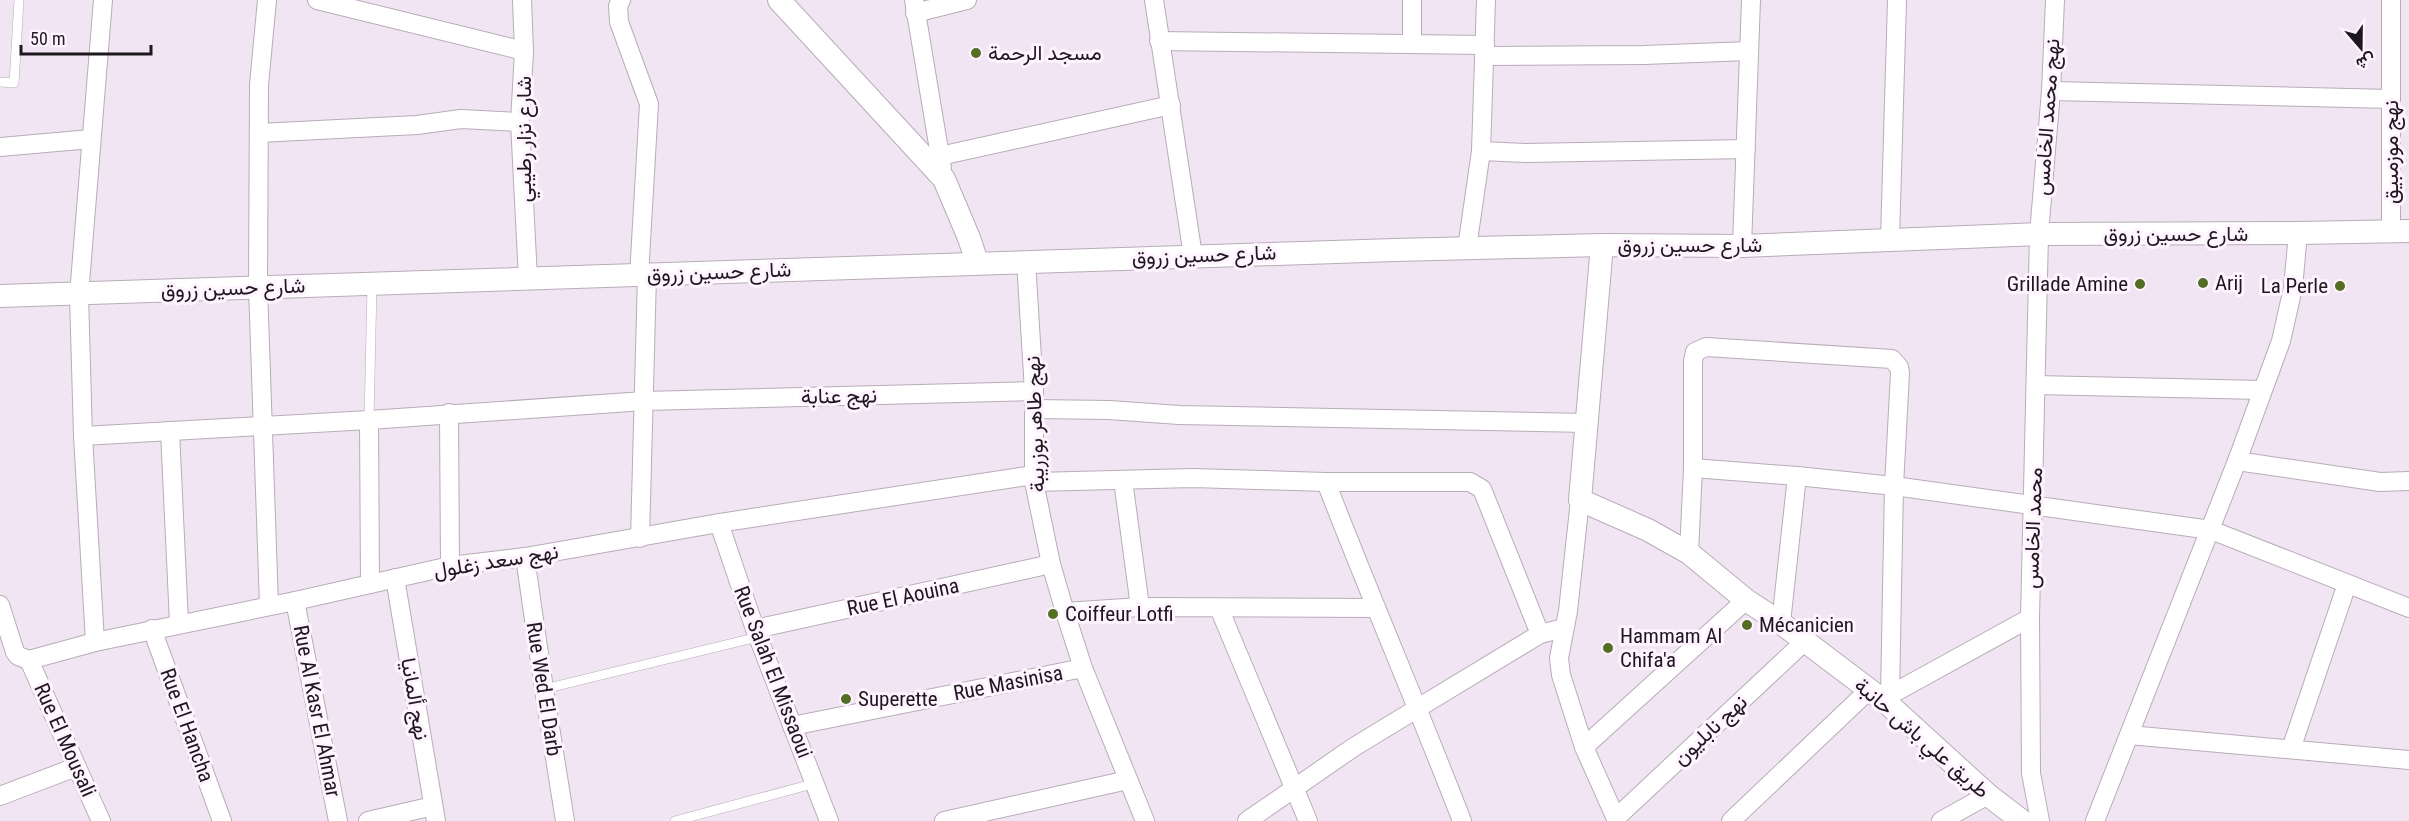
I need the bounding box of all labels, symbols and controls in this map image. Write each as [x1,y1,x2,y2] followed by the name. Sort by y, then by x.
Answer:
[21,18,152,56] scale bar
[2331,18,2391,78] north arrow
[30,28,65,49] text: 50 m
[2030,38,2066,196] street label: نهج محمد الخامس
[988,41,1102,66] place label: مسجد الرحمة
[969,46,983,60] marker: مسجد الرحمة
[2354,49,2378,74] text: ش
[512,76,541,202] street label: شارع نزار رطيبي
[2379,100,2405,204] street label: نهج موزمبيق
[2104,222,2248,248] street label: شارع حسين زروق
[1618,233,1762,259] street label: شارع حسين زروق
[1131,240,1277,272] street label: شارع حسين زروق
[646,257,792,289] street label: شارع حسين زروق
[2215,271,2243,295] place label: Arij
[2007,272,2128,296] place label: Grillade Amine
[160,273,306,305] street label: شارع حسين زروق
[2261,274,2328,298] place label: La Perle
[2196,276,2210,290] marker: Arij
[2133,277,2147,291] marker: Grillade Amine
[2333,279,2347,293] marker: La Perle
[1021,355,1051,493] street label: نهج طاهر بوزريبة
[801,383,877,411] street label: نهج عنابة
[2019,467,2047,589] street label: محمد الخامس
[432,539,561,585] street label: نهج سعد زغلول
[845,573,961,621] street label: Rue El Aouina
[729,583,817,761] street label: Rue Salah El Missaoui
[1065,602,1174,626] place label: Coiffeur Lotfi
[1046,607,1060,621] marker: Coiffeur Lotfi
[1759,613,1854,637] place label: Mécanicien
[1740,618,1754,632] marker: Mécanicien
[522,620,566,758] street label: Rue Wed El Darb
[289,623,345,799] street label: Rue Al Kasr El Ahmar
[1620,624,1722,672] place label: Hammam Al Chifa'a
[1601,641,1615,655] marker: Hammam Al Chifa'a
[394,656,434,742] street label: نهج ألمانيا
[951,661,1065,705] street label: Rue Masinisa
[155,665,219,785] street label: Rue El Hancha
[1847,673,1994,807] street label: طريق علي باش حانبة
[29,679,101,801] street label: Rue El Mousali
[858,687,938,711] place label: Superette
[1668,690,1753,772] street label: نهج نابليون
[839,692,853,706] marker: Superette

